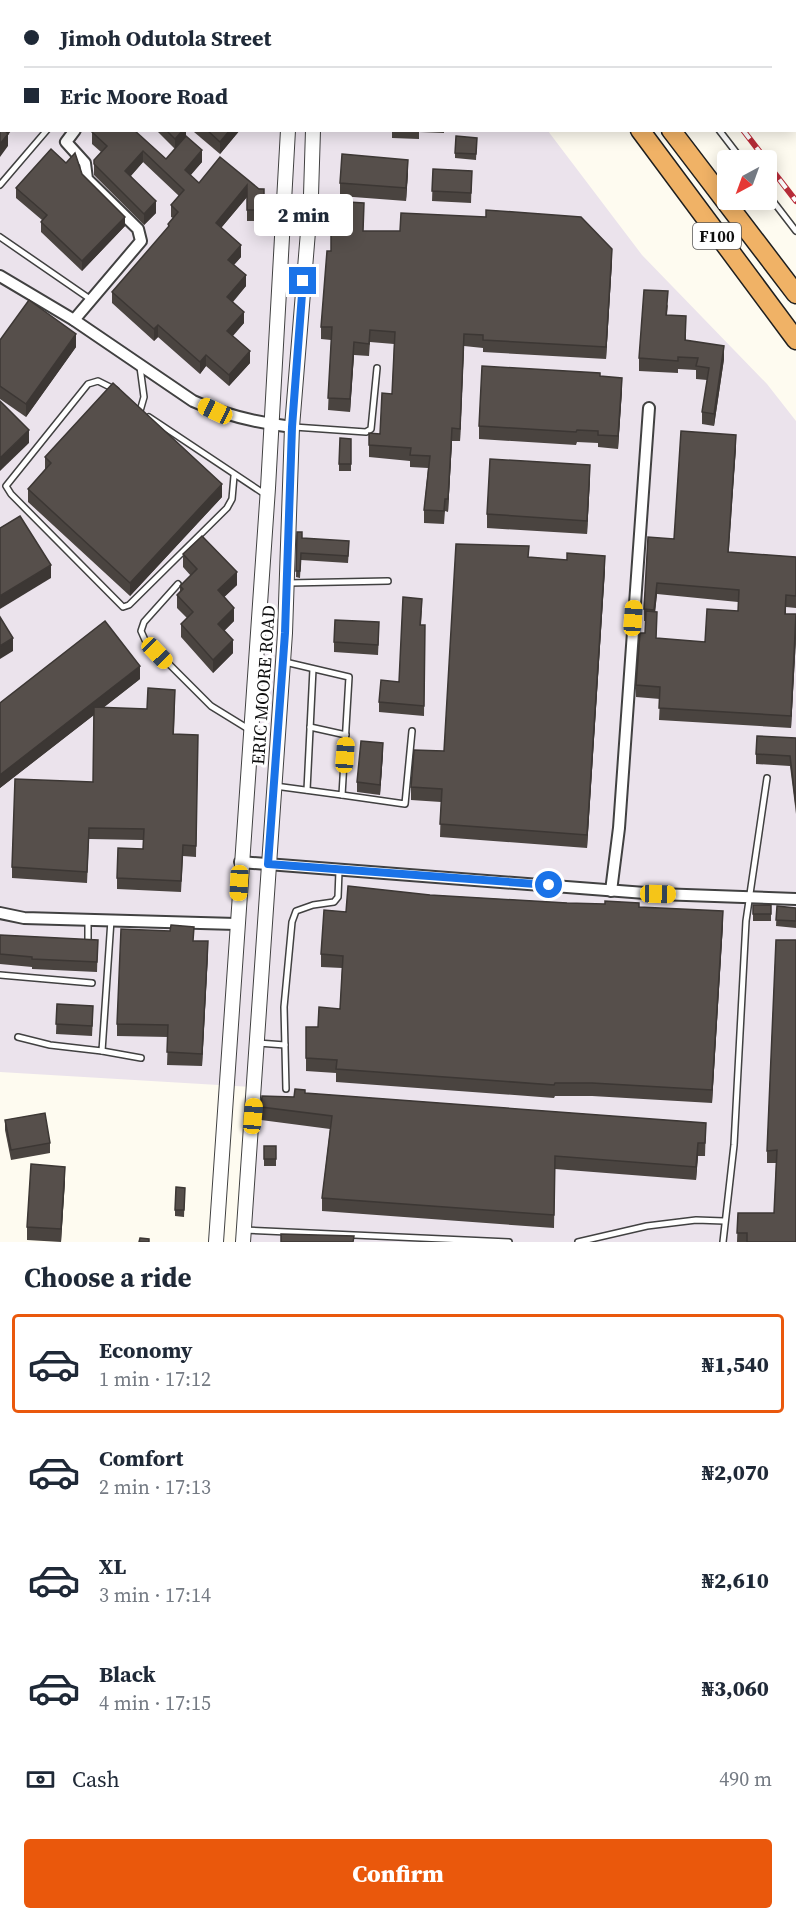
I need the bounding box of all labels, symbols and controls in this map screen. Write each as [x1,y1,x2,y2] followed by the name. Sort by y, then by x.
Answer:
[60,23,271,53] text: Jimoh Odutola Street
[60,81,228,111] text: Eric Moore Road
[717,150,777,210] north arrow
[717,150,777,210] map controls
[254,194,352,236] callout: 2 min
[277,201,330,229] text: 2 min
[693,223,741,249] road number: F100
[289,267,316,294] route end
[195,395,235,427] car
[623,599,643,637] car
[245,604,281,766] street label: ERIC MOORE ROAD
[138,634,176,672] car
[335,736,355,774] car
[229,865,249,901] car
[535,871,562,898] route start
[640,885,676,903] car
[242,1097,264,1135] car
[24,1259,192,1296] text: Choose a ride
[99,1335,193,1365] text: Economy
[27,1337,81,1391] icon: car
[702,1349,769,1379] text: ₦1,540
[99,1365,211,1393] text: 1 min · 17:12
[99,1443,183,1473] text: Comfort
[27,1445,81,1499] icon: car
[702,1457,769,1487] text: ₦2,070
[99,1473,211,1501] text: 2 min · 17:13
[99,1551,126,1581] text: XL
[27,1553,81,1607] icon: car
[702,1565,769,1595] text: ₦2,610
[99,1581,211,1609] text: 3 min · 17:14
[99,1659,156,1689] text: Black
[27,1661,81,1715] icon: car
[702,1673,769,1703] text: ₦3,060
[99,1689,211,1717] text: 4 min · 17:15
[24,1763,57,1796] icon: cash
[72,1764,120,1794] text: Cash
[719,1765,772,1793] text: 490 m
[24,1839,772,1908] button: Confirm

